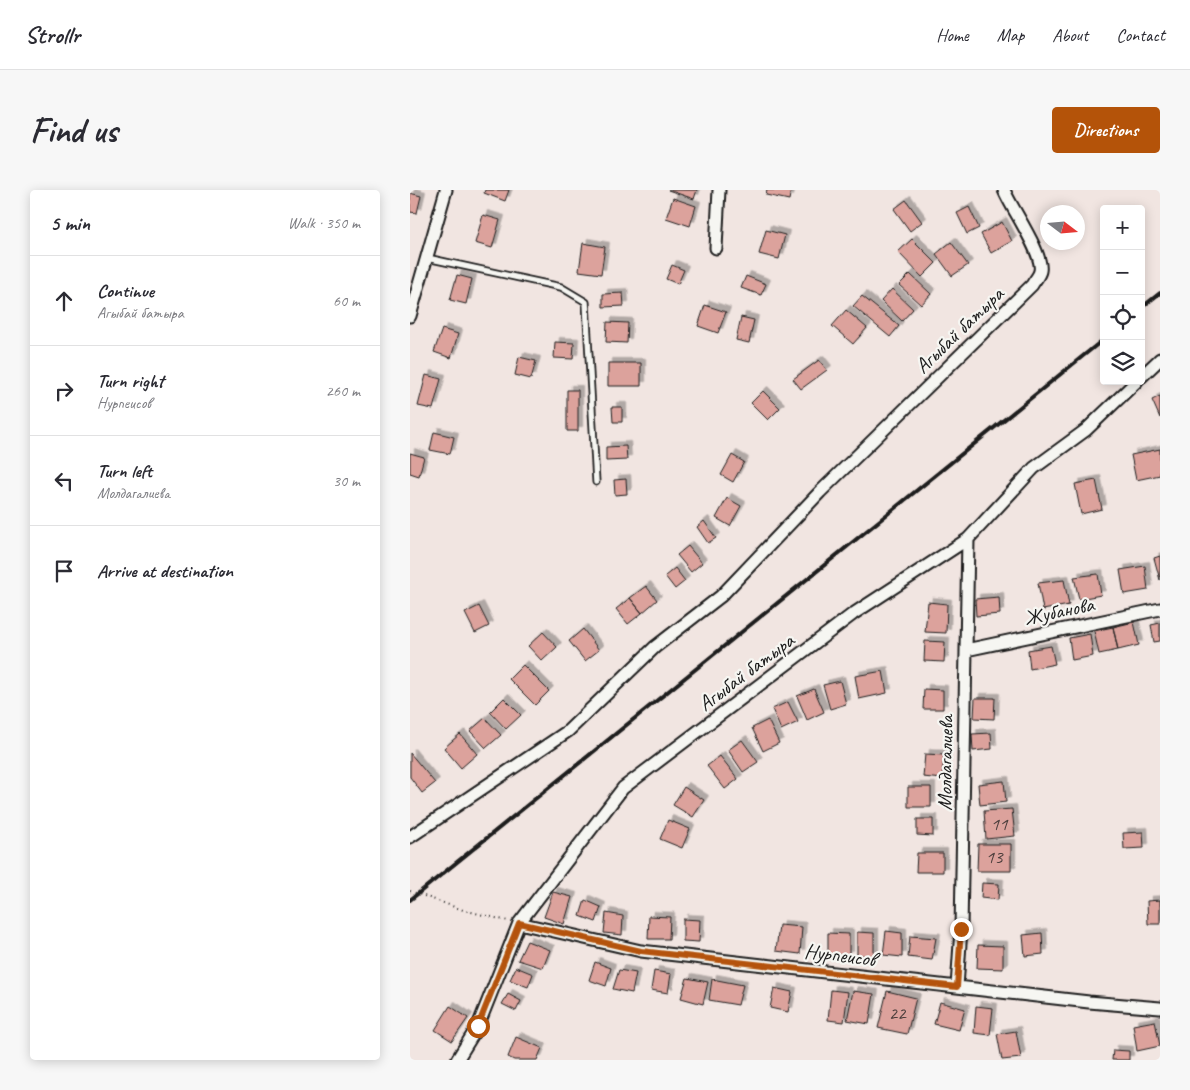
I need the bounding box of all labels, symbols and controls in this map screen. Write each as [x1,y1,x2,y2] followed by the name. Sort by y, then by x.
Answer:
[25,20,80,50] text: Strollr
[936,24,969,46] text: Home
[997,24,1024,46] text: Map
[1052,24,1088,46] text: About
[1116,24,1165,46] text: Contact
[1052,107,1160,153] button: Directions
[30,108,117,153] text: Find us
[1040,205,1085,250] north arrow
[1100,205,1145,385] map controls
[1100,205,1145,250] button: +
[50,210,90,236] text: 5 min
[288,213,360,233] text: Walk · 350 m
[1100,250,1145,295] button: −
[97,279,154,303] text: Continue
[909,280,1010,379] street label: Агыбай батыра
[50,287,78,315] icon: ahead
[333,291,360,311] text: 60 m
[1100,295,1145,340] button: locate
[97,303,184,323] text: Агыбай батыра
[1100,340,1145,385] button: layers
[97,369,164,393] text: Turn right
[50,377,78,405] icon: right
[326,381,360,401] text: 260 m
[97,393,151,413] text: Нурпеисов
[97,459,152,483] text: Turn left
[50,467,78,495] icon: left
[333,471,360,491] text: 30 m
[97,483,170,503] text: Молдагалиева
[50,557,78,585] icon: arrive
[97,559,233,583] text: Arrive at destination
[1022,591,1098,631] street label: Жубанова
[693,626,801,717] street label: Агыбай батыра
[931,713,959,811] street label: Молдагалиева
[990,812,1009,836] house number: 11
[985,845,1004,869] house number: 13
[950,918,973,941] route end
[803,938,881,973] street label: Нурпеисов
[888,1001,907,1025] house number: 22
[467,1015,490,1038] route start

